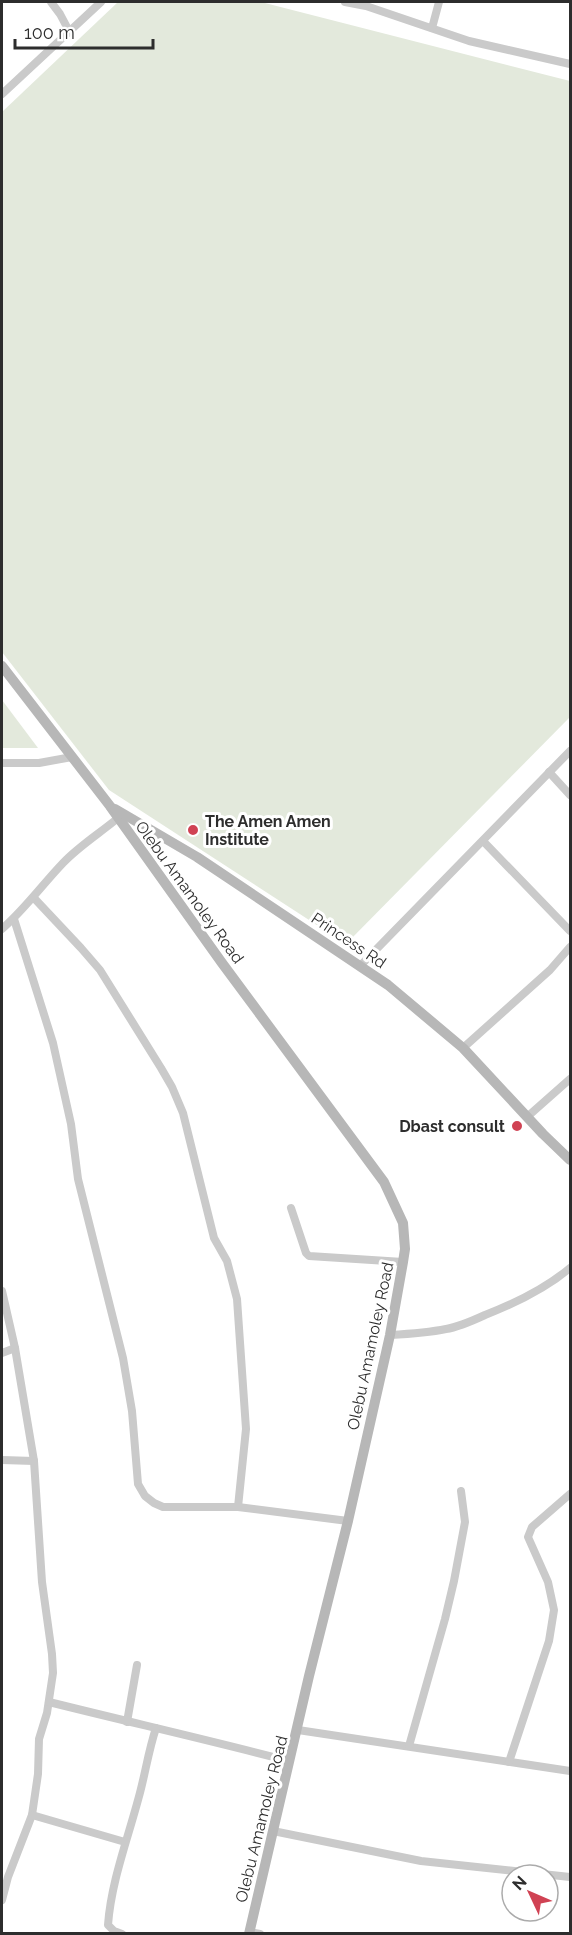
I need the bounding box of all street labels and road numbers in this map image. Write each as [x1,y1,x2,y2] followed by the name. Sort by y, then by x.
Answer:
[132,817,248,967] street label: Olebu Amamoley Road
[308,908,390,972] street label: Princess Rd
[343,1260,398,1432] street label: Olebu Amamoley Road
[232,1734,291,1905] street label: Olebu Amamoley Road

